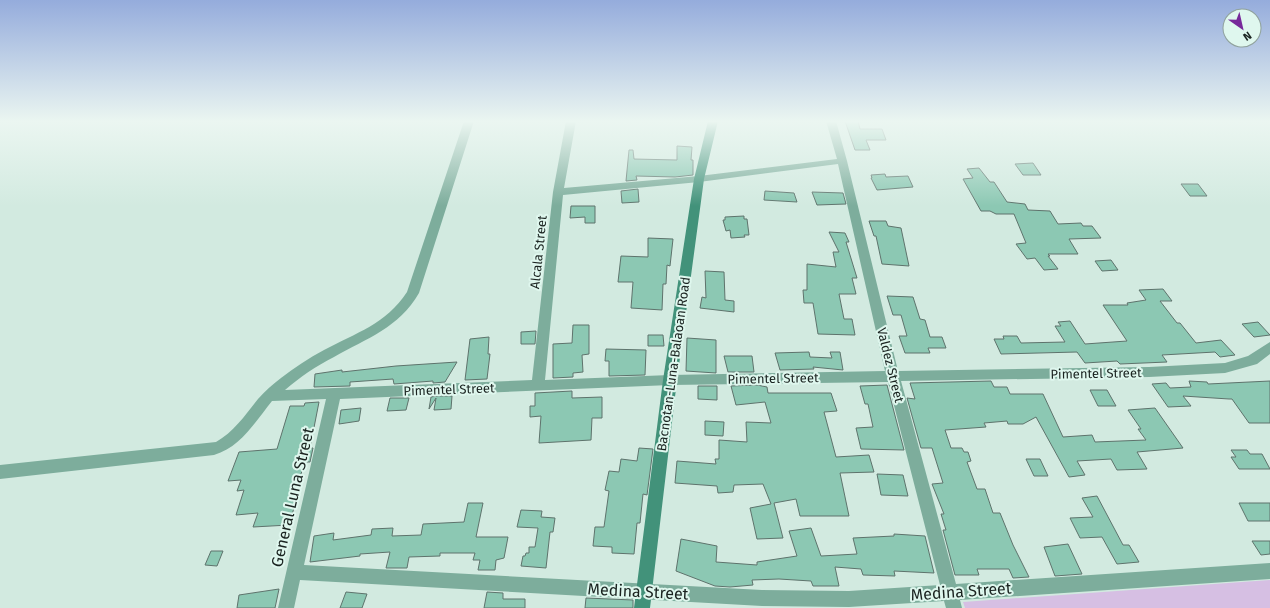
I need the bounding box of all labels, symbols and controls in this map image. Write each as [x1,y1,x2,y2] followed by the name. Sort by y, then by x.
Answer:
[1222,8,1262,48] north arrow
[1241,28,1254,43] text: N
[527,214,550,290] street label: Alcala Street
[654,276,693,452] street label: Bacnotan-Luna-Balaoan Road
[874,326,907,404] street label: Valdez Street
[1050,365,1142,382] street label: Pimentel Street
[727,370,819,387] street label: Pimentel Street
[403,380,495,399] street label: Pimentel Street
[267,425,318,569] street label: General Luna Street
[910,578,1012,604] street label: Medina Street
[587,579,689,604] street label: Medina Street

